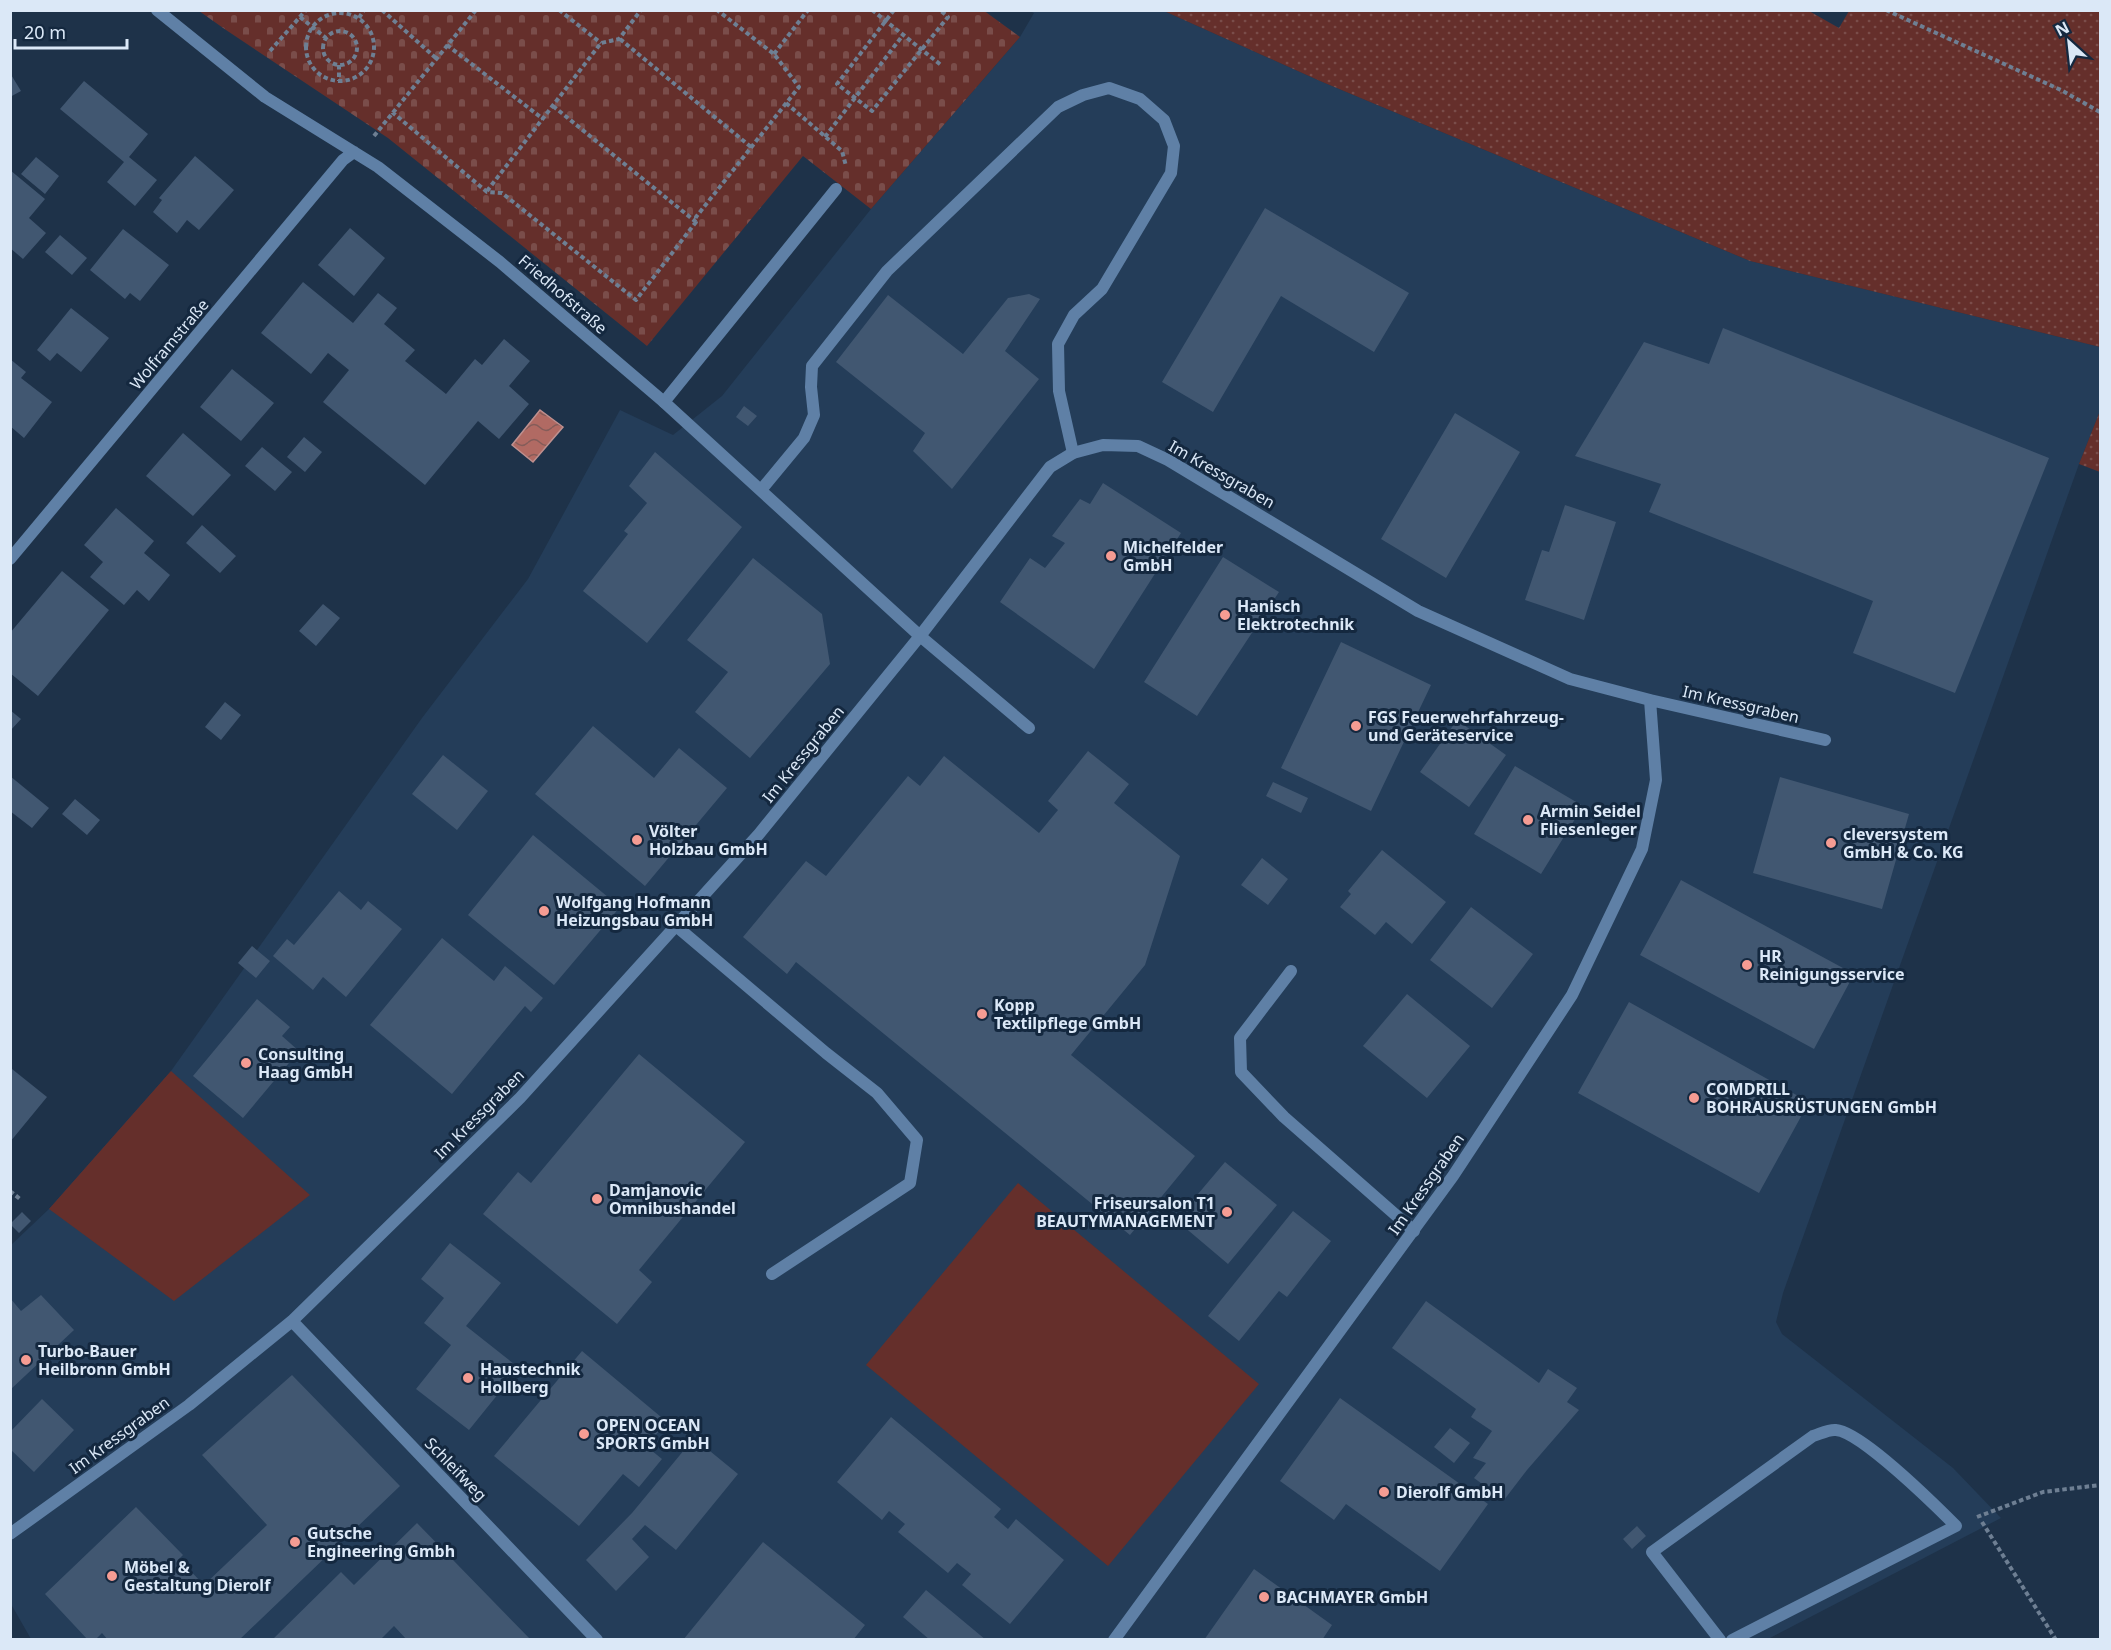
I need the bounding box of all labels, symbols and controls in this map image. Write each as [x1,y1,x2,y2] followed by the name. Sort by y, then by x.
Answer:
[15,12,128,50] scale bar
[2039,12,2099,72] north arrow
[2051,16,2073,41] text: N
[24,20,66,44] text: 20 m
[514,249,612,339] street label: Friedhofstraße
[125,294,213,394] street label: Wolframstraße
[1165,435,1279,513] street label: Im Kressgraben
[1123,536,1223,576] place label: Michelfelder GmbH
[1104,549,1118,563] marker: Michelfelder GmbH
[1237,595,1354,635] place label: Hanisch Elektrotechnik
[1218,608,1232,622] marker: Hanisch Elektrotechnik
[1681,680,1801,728] street label: Im Kressgraben
[757,701,849,807] street label: Im Kressgraben
[1368,706,1564,746] place label: FGS Feuerwehrfahrzeug- und Geräteservice
[1349,719,1363,733] marker: FGS Feuerwehrfahrzeug- und Geräteservice
[1540,800,1641,840] place label: Armin Seidel Fliesenleger
[1521,813,1535,827] marker: Armin Seidel Fliesenleger
[649,820,768,860] place label: Völter Holzbau GmbH
[1843,823,1964,863] place label: cleversystem GmbH & Co. KG
[630,833,644,847] marker: Völter Holzbau GmbH
[1824,836,1838,850] marker: cleversystem GmbH & Co. KG
[556,891,713,931] place label: Wolfgang Hofmann Heizungsbau GmbH
[537,904,551,918] marker: Wolfgang Hofmann Heizungsbau GmbH
[1759,945,1905,985] place label: HR Reinigungsservice
[1740,958,1754,972] marker: HR Reinigungsservice
[994,994,1141,1034] place label: Kopp Textilpflege GmbH
[975,1007,989,1021] marker: Kopp Textilpflege GmbH
[258,1043,353,1083] place label: Consulting Haag GmbH
[239,1056,253,1070] marker: Consulting Haag GmbH
[429,1064,529,1164] street label: Im Kressgraben
[1706,1078,1937,1118] place label: COMDRILL BOHRAUSRÜSTUNGEN GmbH
[1687,1091,1701,1105] marker: COMDRILL BOHRAUSRÜSTUNGEN GmbH
[1383,1129,1469,1239] street label: Im Kressgraben
[609,1179,736,1219] place label: Damjanovic Omnibushandel
[590,1192,604,1206] marker: Damjanovic Omnibushandel
[1036,1192,1215,1232] place label: Friseursalon T1 BEAUTYMANAGEMENT
[1220,1205,1234,1219] marker: Friseursalon T1 BEAUTYMANAGEMENT
[38,1340,171,1380] place label: Turbo-Bauer Heilbronn GmbH
[19,1353,33,1367] marker: Turbo-Bauer Heilbronn GmbH
[480,1358,581,1398] place label: Haustechnik Hollberg
[461,1371,475,1385] marker: Haustechnik Hollberg
[64,1391,174,1479] street label: Im Kressgraben
[596,1414,710,1454] place label: OPEN OCEAN SPORTS GmbH
[577,1427,591,1441] marker: OPEN OCEAN SPORTS GmbH
[420,1432,492,1506] street label: Schleifweg
[1396,1481,1504,1503] place label: Dierolf GmbH
[1377,1485,1391,1499] marker: Dierolf GmbH
[307,1522,455,1562] place label: Gutsche Engineering Gmbh
[288,1535,302,1549] marker: Gutsche Engineering Gmbh
[124,1556,271,1596] place label: Möbel & Gestaltung Dierolf
[105,1569,119,1583] marker: Möbel & Gestaltung Dierolf
[1276,1586,1428,1608] place label: BACHMAYER GmbH
[1257,1590,1271,1604] marker: BACHMAYER GmbH

